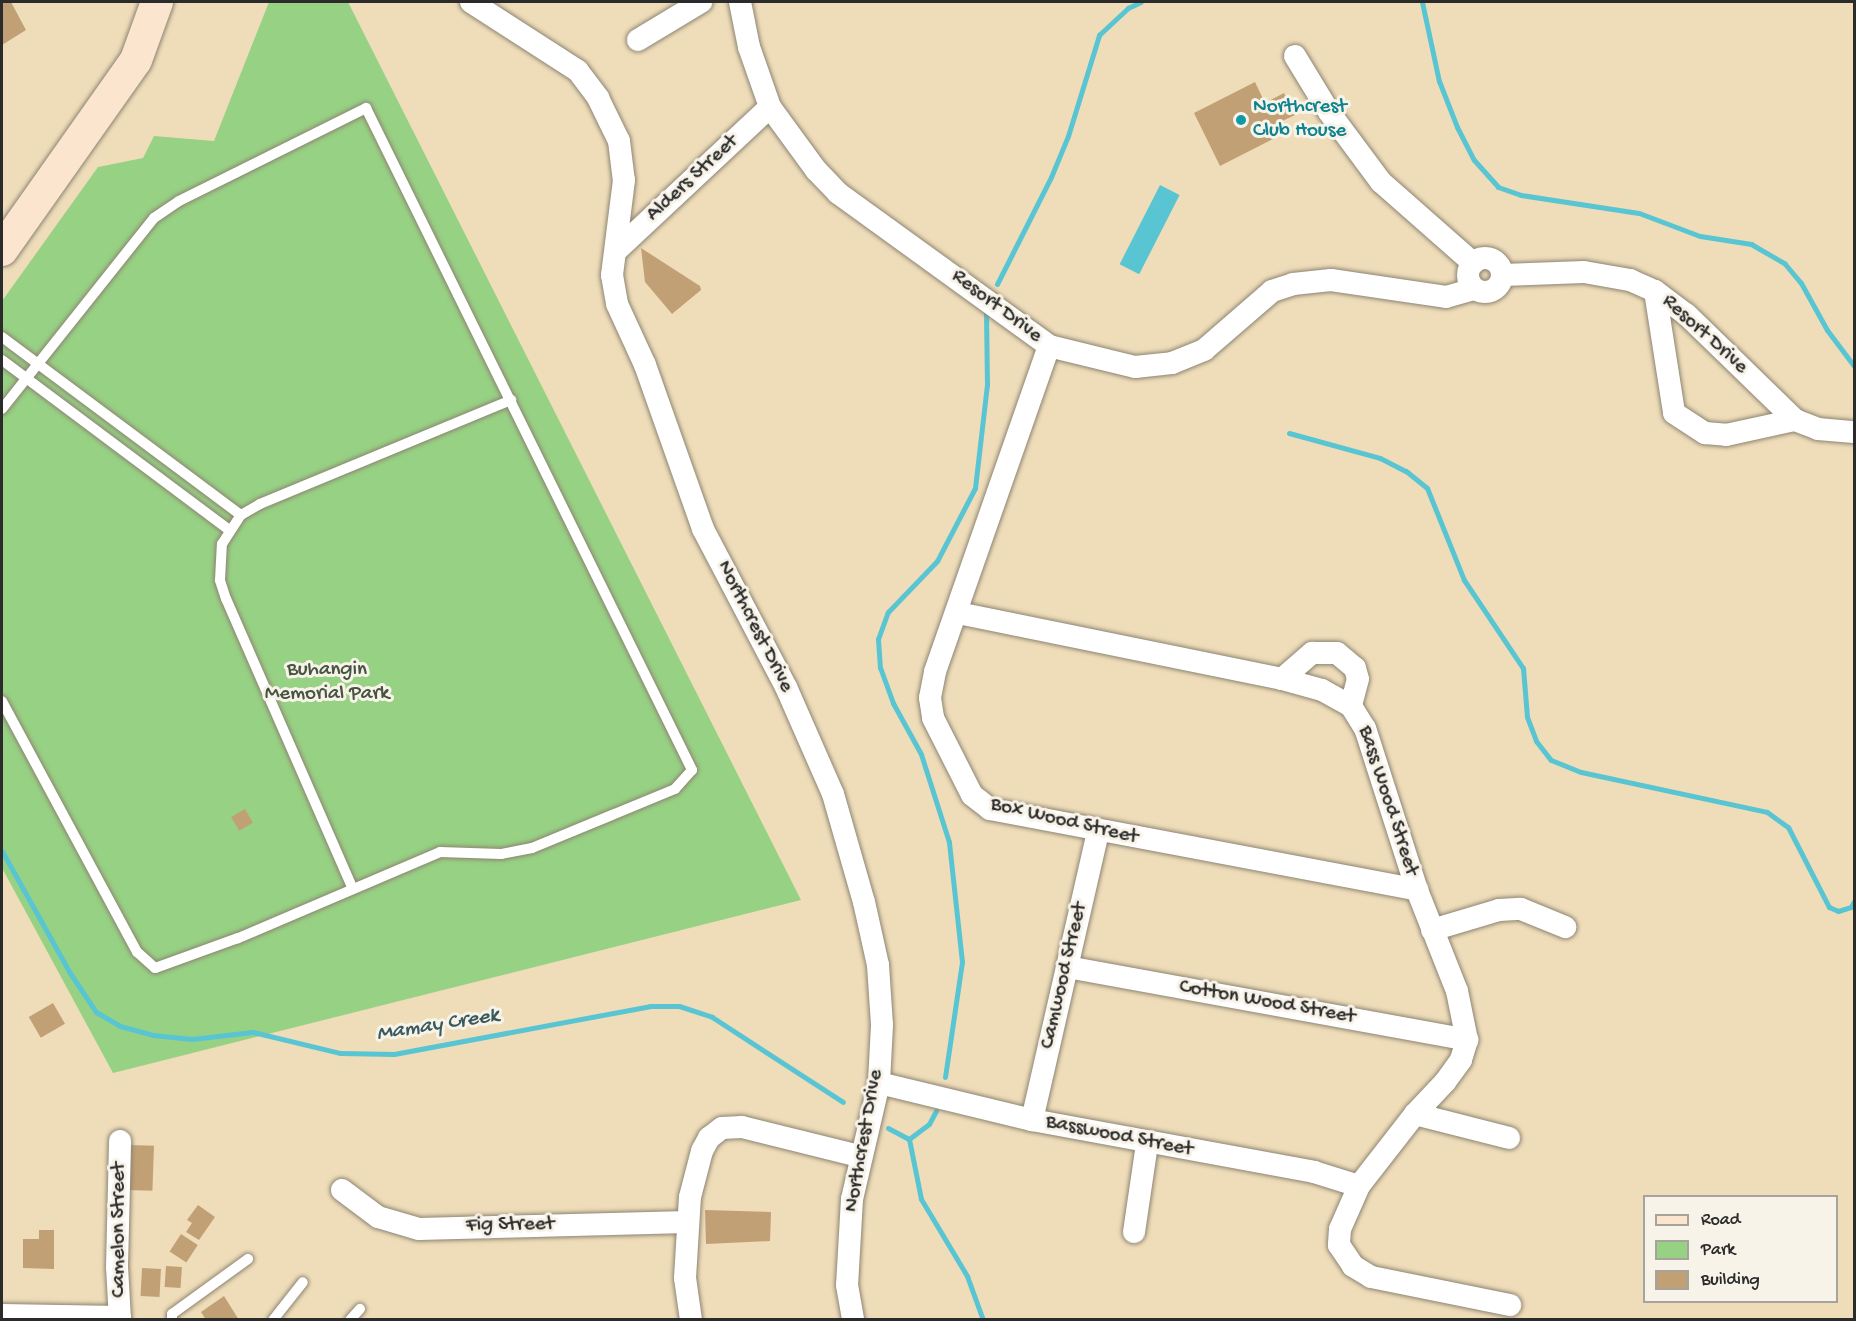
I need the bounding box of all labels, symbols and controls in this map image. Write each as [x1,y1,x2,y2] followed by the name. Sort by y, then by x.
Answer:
[1253,95,1347,145] place label: Northcrest Club House
[1234,113,1248,127] marker: Northcrest Club House
[642,130,744,228] street label: Alders Street
[946,265,1046,349] street label: Resort Drive
[1656,290,1752,380] street label: Resort Drive
[710,557,798,697] street label: Northcrest Drive
[265,658,389,708] park label: Buhangin Memorial Park
[1351,723,1423,879] street label: Bass Wood Street
[988,793,1140,851] street label: Box Wood Street
[1036,900,1094,1052] street label: Camwood Street
[1177,975,1357,1031] street label: Cotton Wood Street
[375,1003,501,1049] water label: Mamay Creek
[840,1068,890,1214] street label: Northcrest Drive
[1043,1110,1195,1164] street label: Basswood Street
[107,1162,133,1298] street label: Camelon Street
[1643,1195,1838,1303] legend
[1701,1210,1740,1231] text: Road
[466,1213,554,1239] street label: Fig Street
[1701,1240,1735,1261] text: Park
[1701,1270,1760,1291] text: Building

